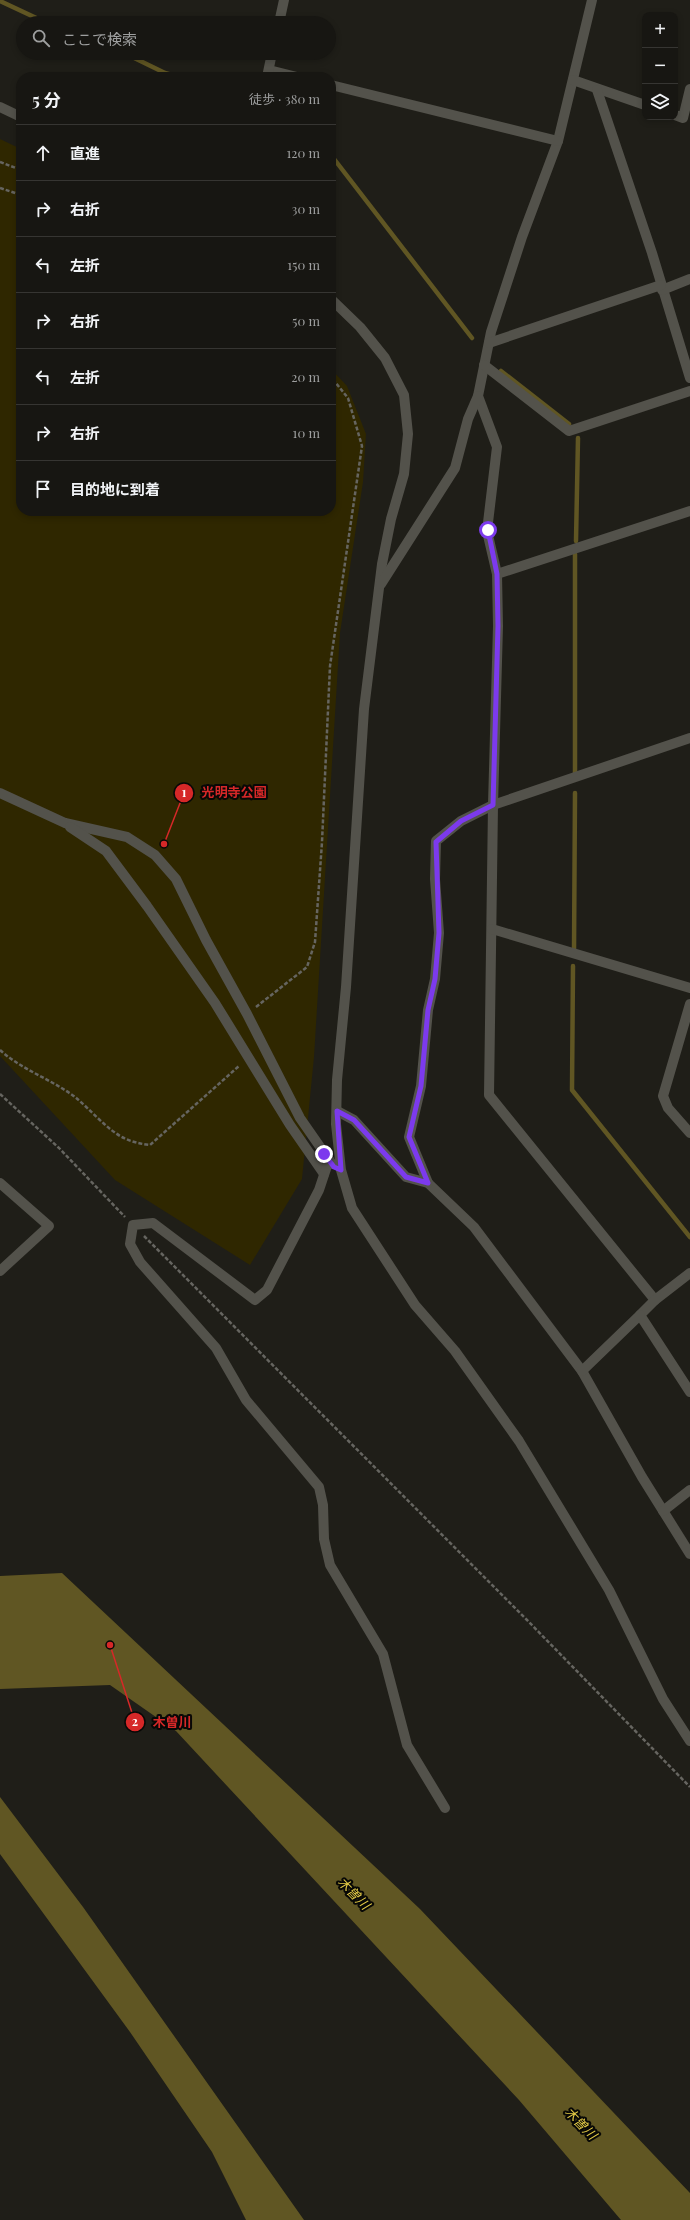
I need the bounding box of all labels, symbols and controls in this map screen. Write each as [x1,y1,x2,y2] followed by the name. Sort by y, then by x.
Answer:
[642,12,678,120] map controls
[642,12,678,48] button: +
[16,16,336,60] search box
[30,27,52,49] icon: search
[62,29,137,49] text: ここで検索
[642,48,678,84] button: −
[642,84,678,120] button: layers
[32,88,61,110] text: 5 分
[249,90,320,107] text: 徒歩 · 380 m
[32,142,54,164] icon: ahead
[70,143,100,163] text: 直進
[286,144,320,161] text: 120 m
[32,198,54,220] icon: right
[70,199,100,219] text: 右折
[292,200,320,217] text: 30 m
[32,254,54,276] icon: left
[70,255,100,275] text: 左折
[287,256,320,273] text: 150 m
[32,310,54,332] icon: right
[70,311,100,331] text: 右折
[292,312,320,329] text: 50 m
[32,366,54,388] icon: left
[70,367,100,387] text: 左折
[291,368,320,385] text: 20 m
[32,422,54,444] icon: right
[70,423,100,443] text: 右折
[293,424,320,441] text: 10 m
[32,478,54,500] icon: arrive
[70,479,160,499] text: 目的地に到着
[479,521,497,539] route start
[174,780,275,805] callout: 光明寺公園
[201,783,267,800] text: 光明寺公園
[182,784,187,800] text: 1
[315,1145,333,1163] route end
[125,1710,200,1735] callout: 木曽川
[132,1713,138,1729] text: 2
[152,1713,192,1730] text: 木曽川
[335,1873,376,1914] water label: 木曽川
[562,2103,603,2144] water label: 木曽川

